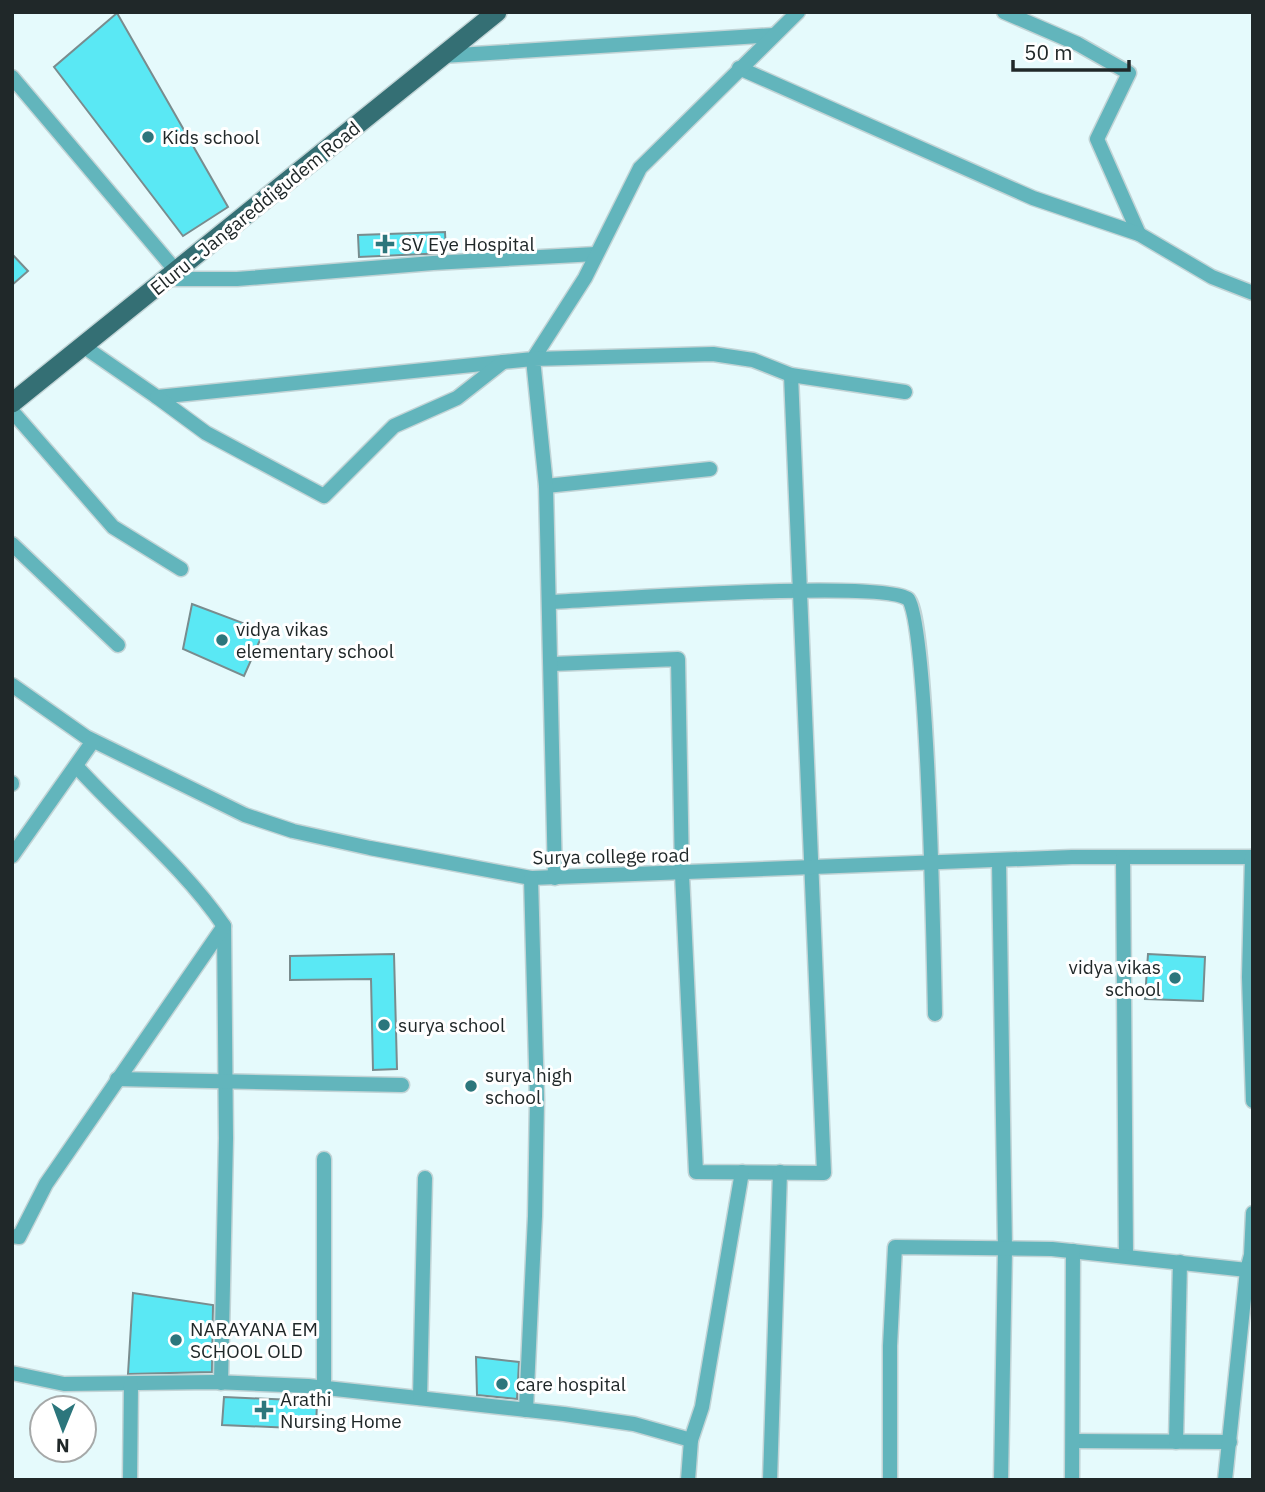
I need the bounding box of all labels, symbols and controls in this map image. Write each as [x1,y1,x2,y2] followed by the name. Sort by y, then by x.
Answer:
[1013,28,1128,72] scale bar
[1024,38,1073,66] text: 50 m
[145,116,365,300] street label: Eluru - Jangareddigudem Road
[162,125,260,149] place label: Kids school
[140,129,156,145] marker: Kids school
[401,232,535,256] place label: SV Eye Hospital
[375,234,395,254] marker: SV Eye Hospital
[236,617,394,663] place label: vidya vikas elementary school
[214,632,230,648] marker: vidya vikas elementary school
[532,843,690,869] street label: Surya college road
[1069,955,1161,1001] place label: vidya vikas school
[1167,970,1183,986] marker: vidya vikas school
[398,1013,505,1037] place label: surya school
[376,1017,392,1033] marker: surya school
[485,1063,572,1109] place label: surya high school
[463,1078,479,1094] marker: surya high school
[190,1317,318,1363] place label: NARAYANA EM SCHOOL OLD
[168,1332,184,1348] marker: NARAYANA EM SCHOOL OLD
[516,1372,626,1396] place label: care hospital
[494,1376,510,1392] marker: care hospital
[280,1387,402,1433] place label: Arathi Nursing Home
[28,1394,98,1464] north arrow
[254,1400,274,1420] marker: Arathi Nursing Home
[56,1434,70,1458] text: N

